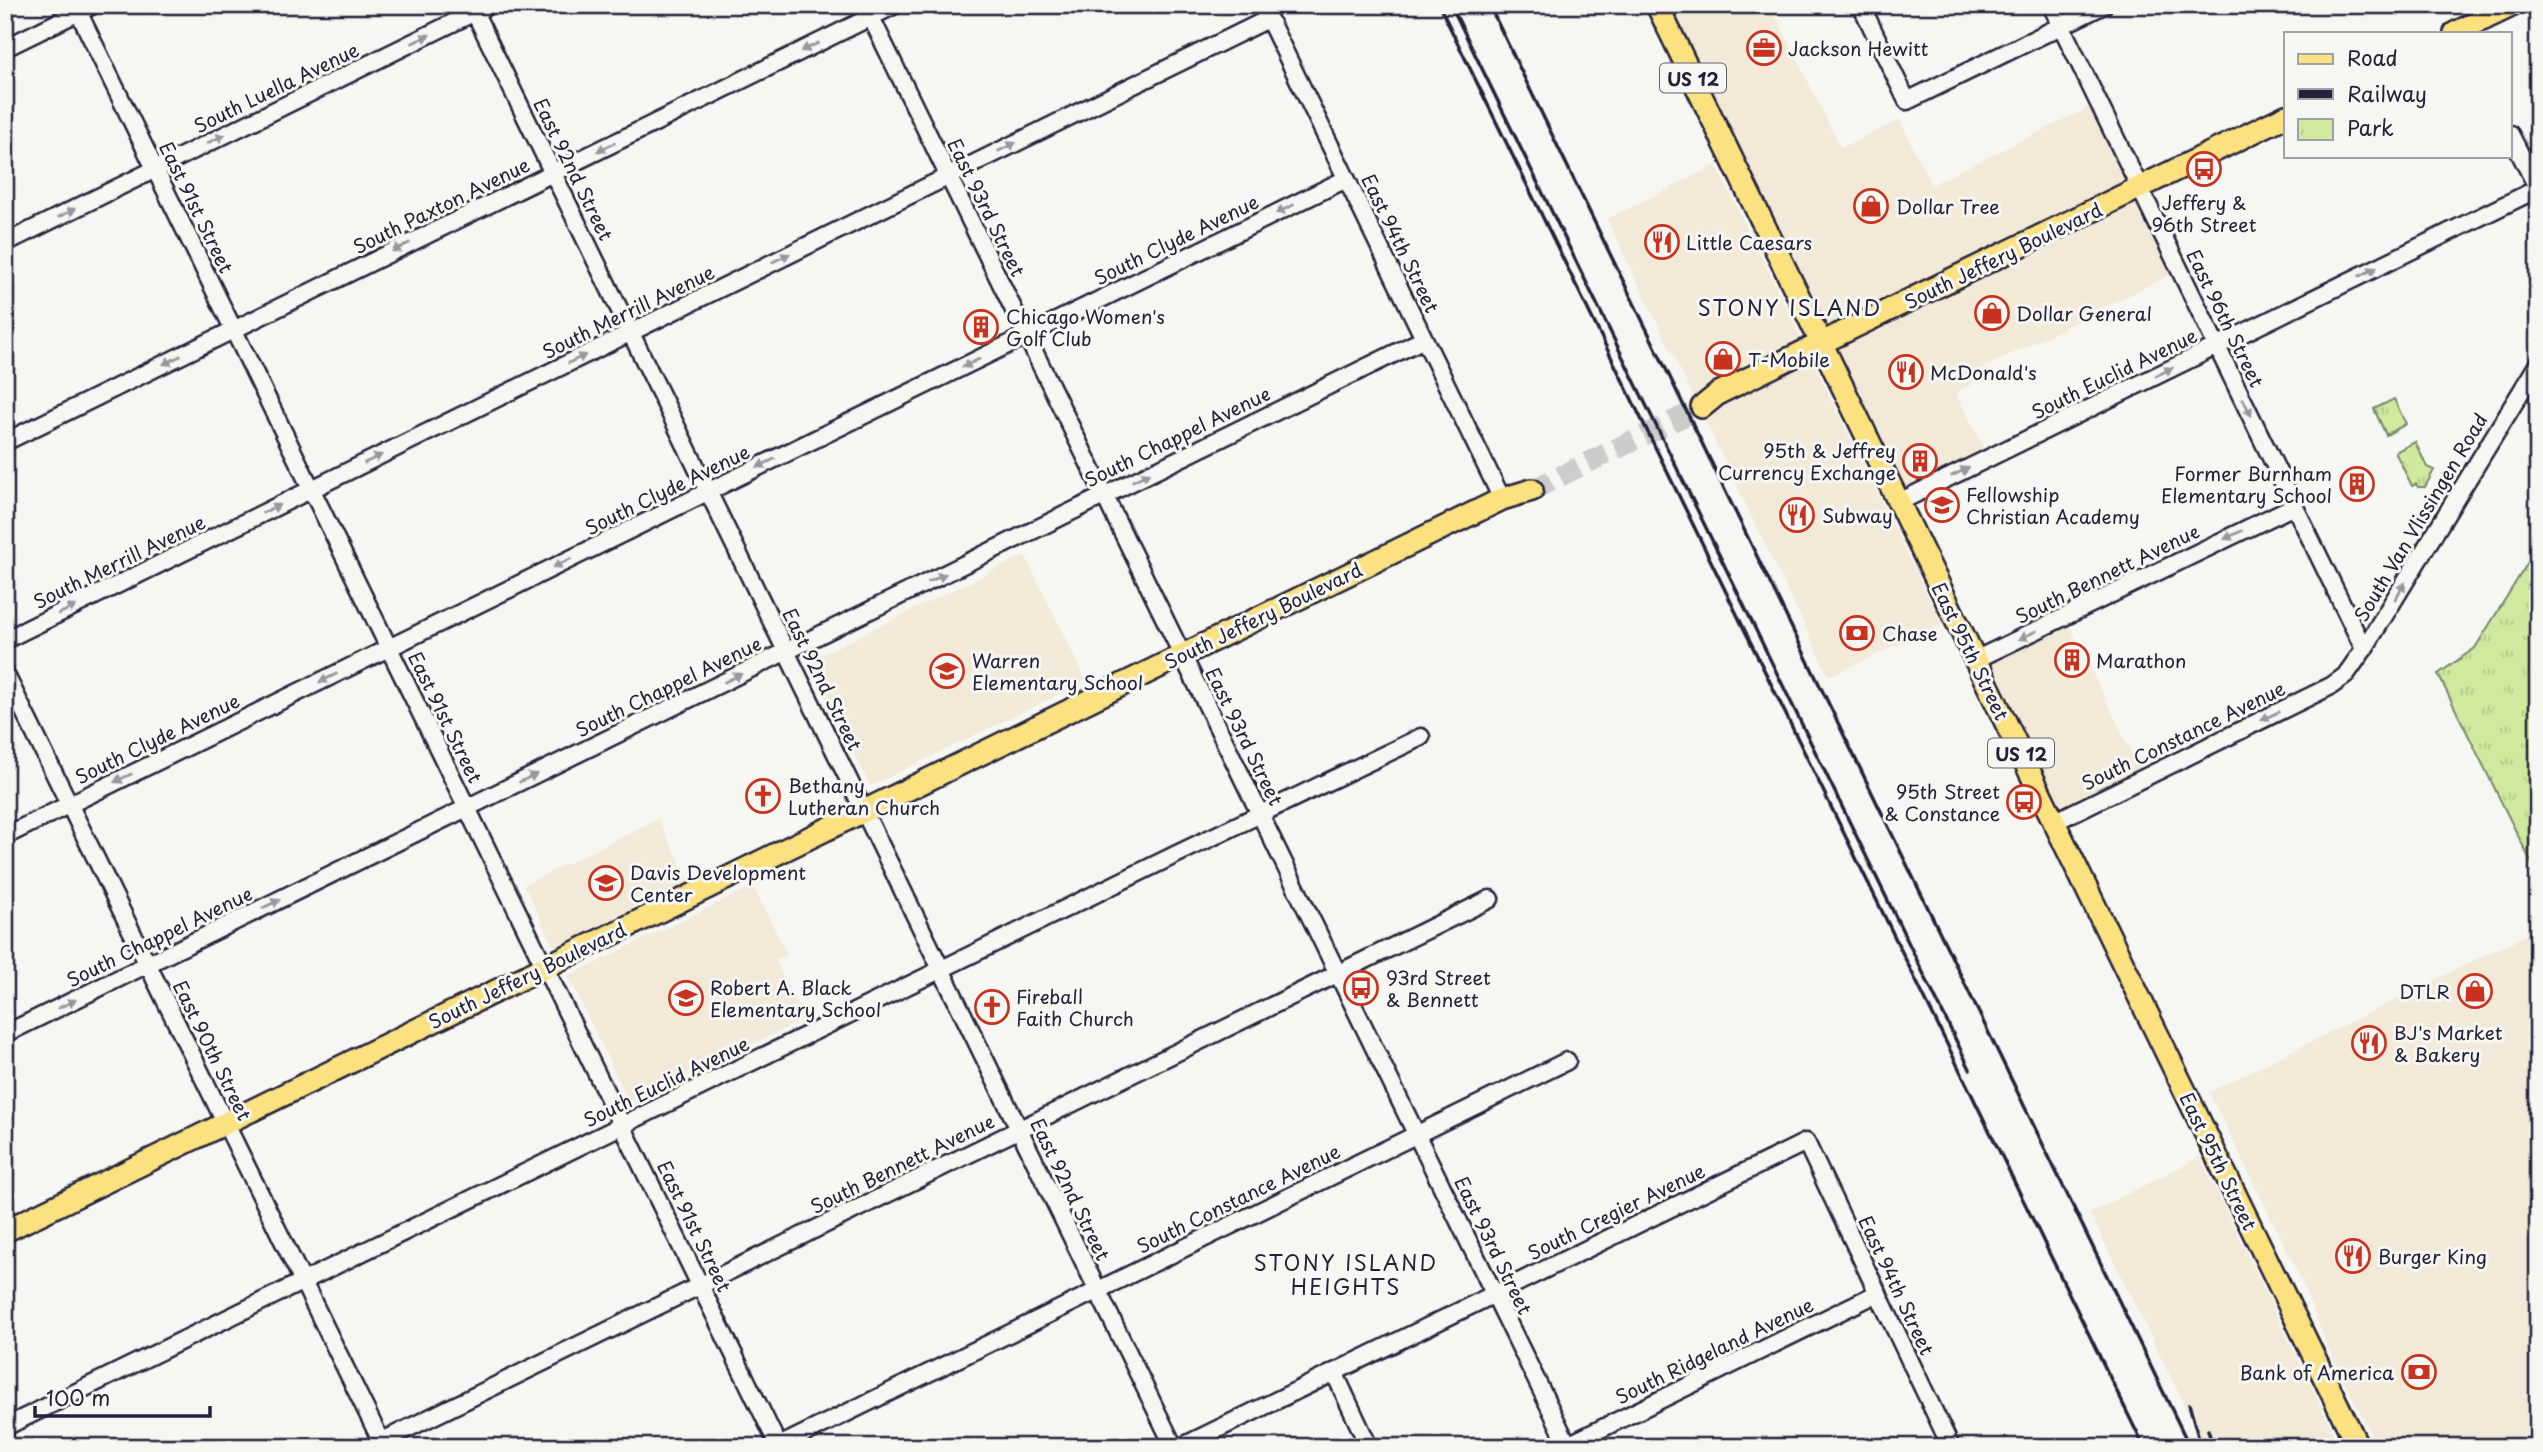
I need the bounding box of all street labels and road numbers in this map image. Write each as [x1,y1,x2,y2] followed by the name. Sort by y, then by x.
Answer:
[189,35,363,139] street label: South Luella Avenue
[1660,64,1726,92] road number: US 12
[527,93,621,245] street label: East 92nd Street
[941,133,1033,281] street label: East 93rd Street
[153,137,241,278] street label: East 91st Street
[348,150,534,260] street label: South Paxton Avenue
[1355,169,1447,317] street label: East 94th Street
[1089,187,1263,291] street label: South Clyde Avenue
[1899,195,2107,315] street label: South Jeffery Boulevard
[2180,244,2272,392] street label: East 96th Street
[537,257,719,365] street label: South Merrill Avenue
[2027,321,2201,425] street label: South Euclid Avenue
[1080,379,1274,493] street label: South Chappel Avenue
[2347,408,2493,626] street label: South Van Vlissingen Road
[580,437,754,541] street label: South Clyde Avenue
[28,507,210,615] street label: South Merrill Avenue
[2010,516,2204,630] street label: South Bennett Avenue
[1159,555,1367,675] street label: South Jeffery Boulevard
[1926,577,2017,725] street label: East 95th Street
[776,603,870,755] street label: East 92nd Street
[571,629,765,743] street label: South Chappel Avenue
[402,647,490,788] street label: East 91st Street
[1199,662,1291,810] street label: East 93rd Street
[2077,674,2289,796] street label: South Constance Avenue
[70,686,244,790] street label: South Clyde Avenue
[1988,738,2054,768] road number: US 12
[62,879,256,993] street label: South Chappel Avenue
[423,915,631,1035] street label: South Jeffery Boulevard
[167,975,259,1125] street label: East 90th Street
[579,1029,753,1133] street label: South Euclid Avenue
[2174,1087,2265,1235] street label: East 95th Street
[805,1106,999,1220] street label: South Bennett Avenue
[1024,1113,1118,1265] street label: East 92nd Street
[1132,1137,1344,1259] street label: South Constance Avenue
[651,1156,739,1297] street label: East 91st Street
[1523,1156,1709,1266] street label: South Cregier Avenue
[1448,1171,1540,1319] street label: East 93rd Street
[1852,1211,1942,1360] street label: East 94th Street
[1610,1290,1818,1410] street label: South Ridgeland Avenue

